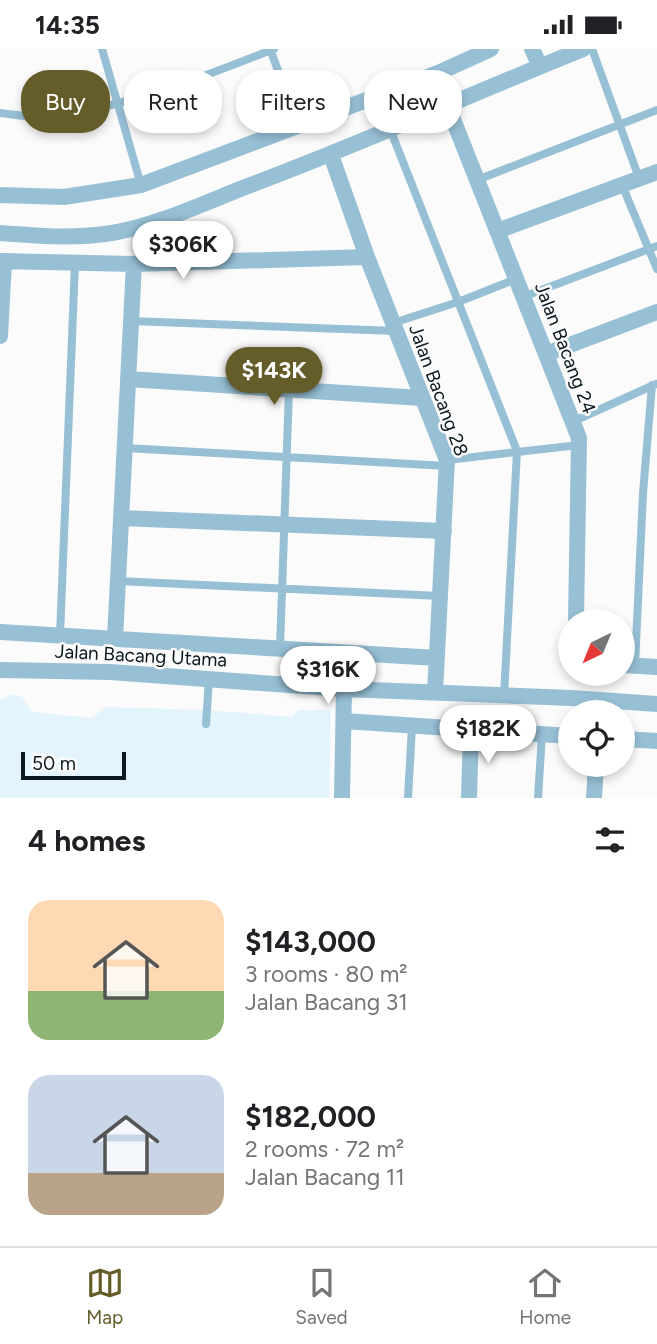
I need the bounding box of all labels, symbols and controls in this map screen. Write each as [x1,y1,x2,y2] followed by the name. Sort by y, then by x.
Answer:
[35,9,100,41] text: 14:35
[21,70,110,133] chip: Buy
[124,70,222,133] chip: Rent
[236,70,350,133] chip: Filters
[364,70,462,133] chip: New
[134,222,232,281] pin: $306K
[148,230,218,258] text: $306K
[530,279,601,417] street label: Jalan Bacang 24
[404,321,473,459] street label: Jalan Bacang 28
[225,347,323,407] pin: $143K
[241,356,307,384] text: $143K
[558,609,635,686] north arrow
[558,609,635,777] map controls
[54,640,228,671] street label: Jalan Bacang Utama
[279,647,377,706] pin: $316K
[296,655,360,683] text: $316K
[558,700,635,777] button: locate
[439,705,537,765] pin: $182K
[455,714,521,742] text: $182K
[21,749,126,781] scale bar
[32,752,76,775] text: 50 m
[591,821,629,859] icon: filters
[28,822,145,859] text: 4 homes
[245,923,376,960] text: $143,000
[84,928,168,1012] icon: home
[245,960,408,988] text: 3 rooms · 80 m²
[245,988,408,1016] text: Jalan Bacang 31
[245,1098,376,1135] text: $182,000
[84,1103,168,1187] icon: home
[245,1135,404,1163] text: 2 rooms · 72 m²
[245,1163,405,1191] text: Jalan Bacang 11
[86,1264,124,1329] tab: Map
[295,1264,348,1329] tab: Saved
[519,1264,571,1329] tab: Home

